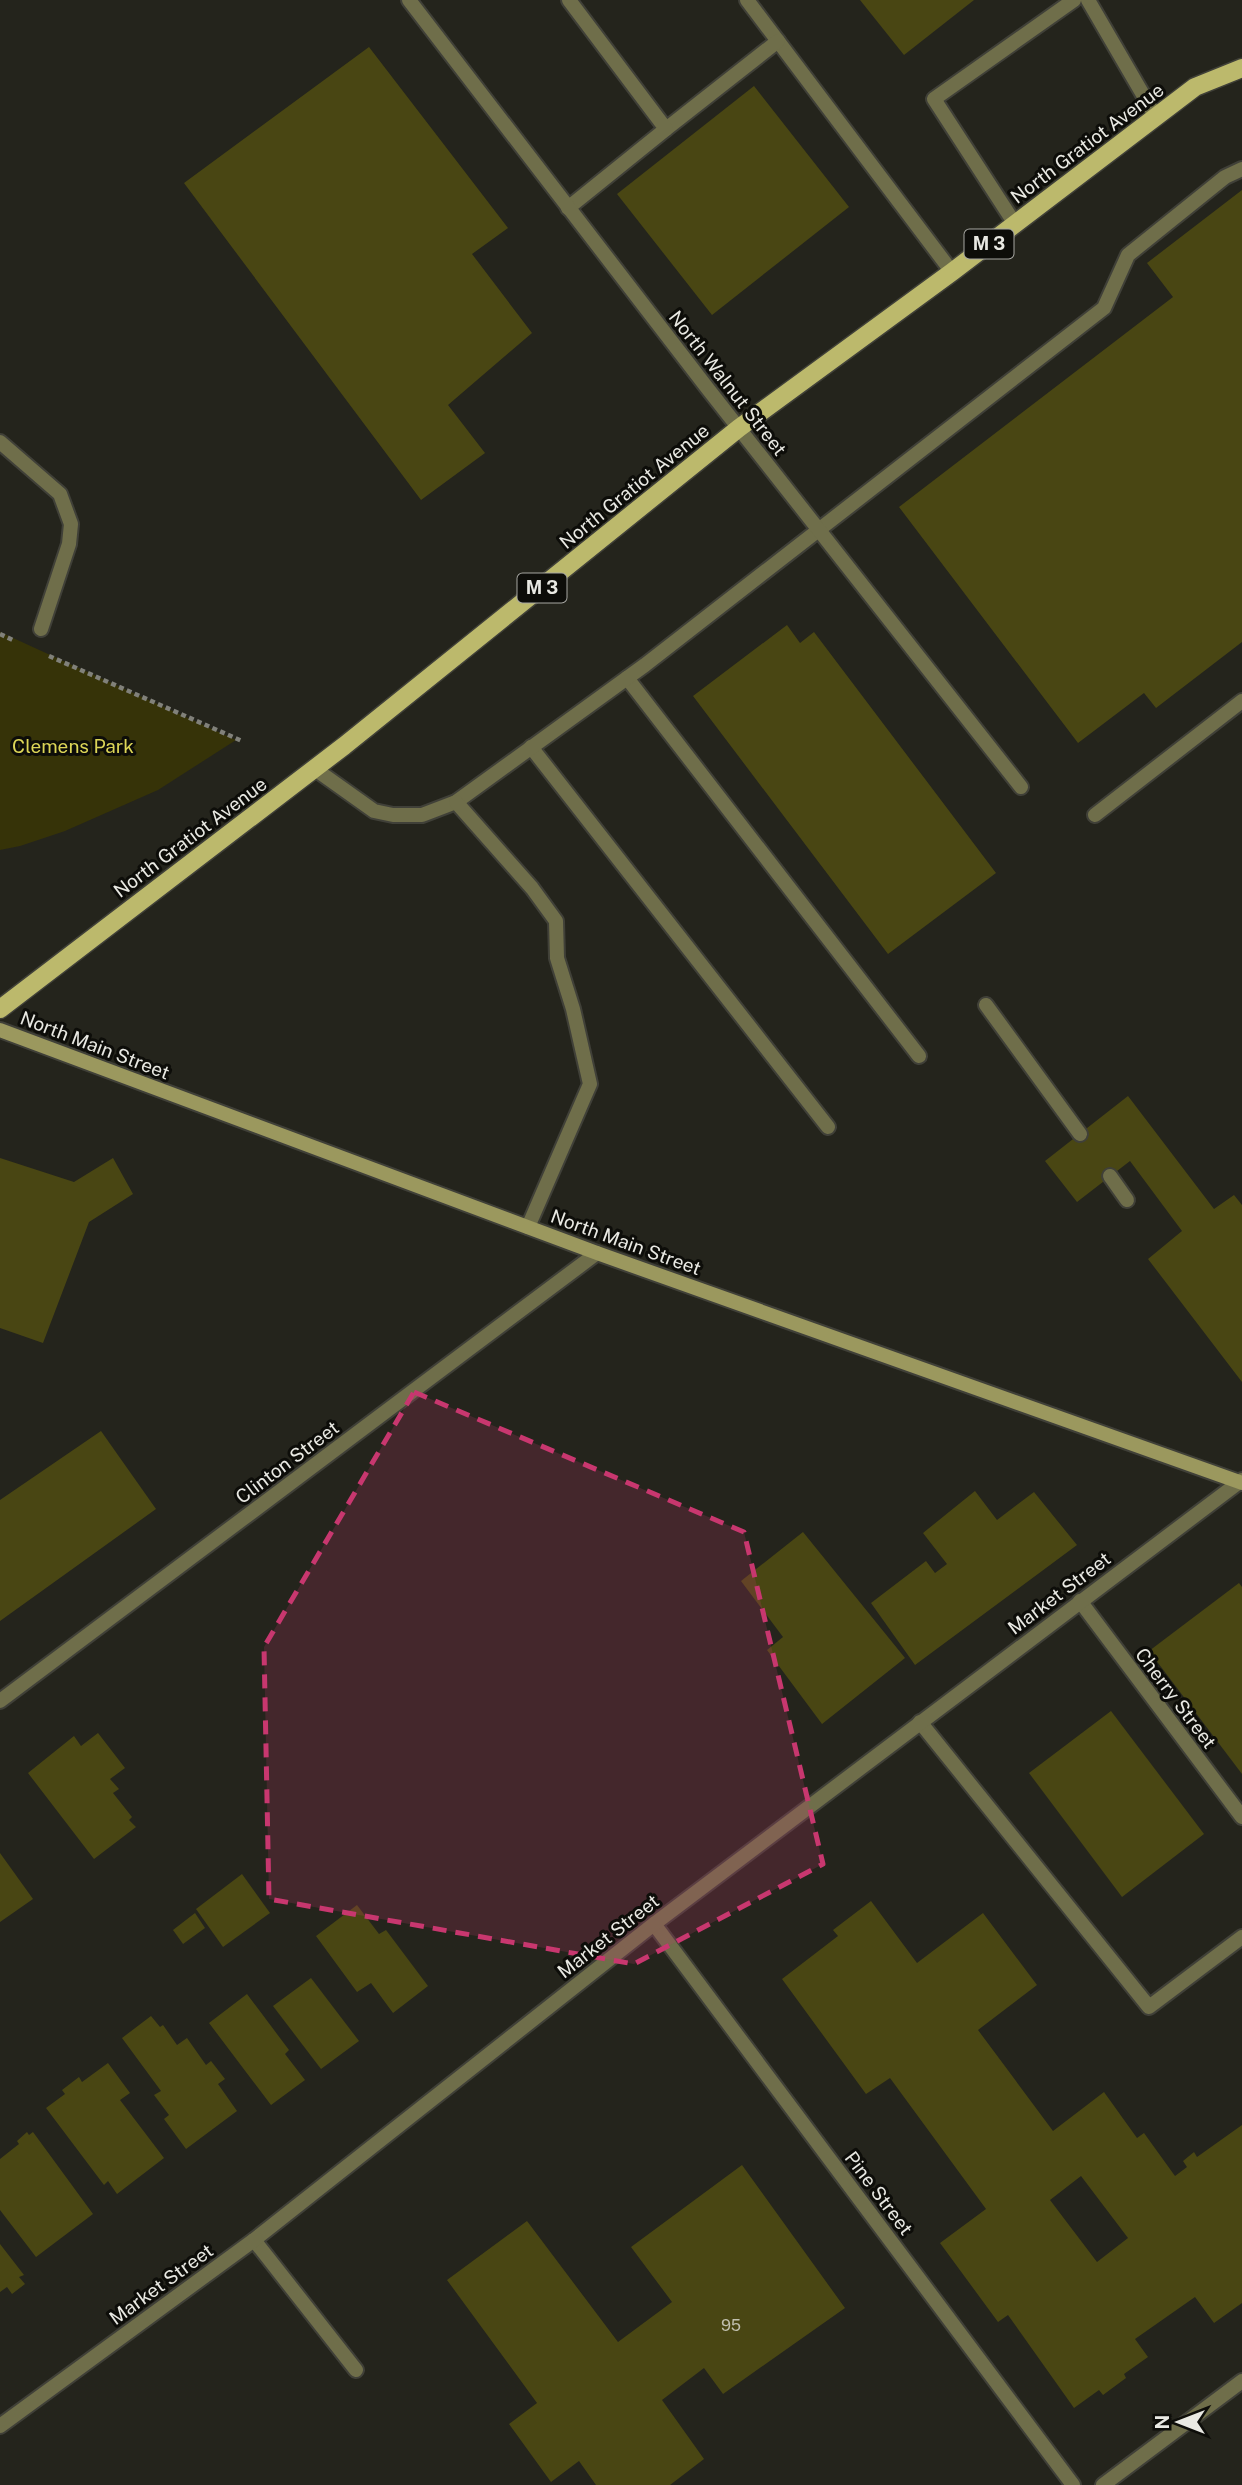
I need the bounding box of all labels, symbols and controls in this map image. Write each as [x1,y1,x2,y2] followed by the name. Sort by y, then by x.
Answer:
[1006,78,1168,208] street label: North Gratiot Avenue
[964,230,1014,258] road number: M 3
[665,306,791,460] street label: North Walnut Street
[555,419,713,553] street label: North Gratiot Avenue
[518,574,566,602] road number: M 3
[12,735,134,757] park label: Clemens Park
[109,772,271,902] street label: North Gratiot Avenue
[17,1006,173,1084] street label: North Main Street
[548,1205,704,1279] street label: North Main Street
[231,1416,343,1508] street label: Clinton Street
[1003,1547,1115,1639] street label: Market Street
[1131,1643,1221,1753] street label: Cherry Street
[553,1890,663,1982] street label: Market Street
[841,2147,917,2239] street label: Pine Street
[105,2239,217,2329] street label: Market Street
[721,2316,741,2335] house number: 95
[1144,2387,1214,2457] north arrow
[1151,2415,1173,2429] text: N

